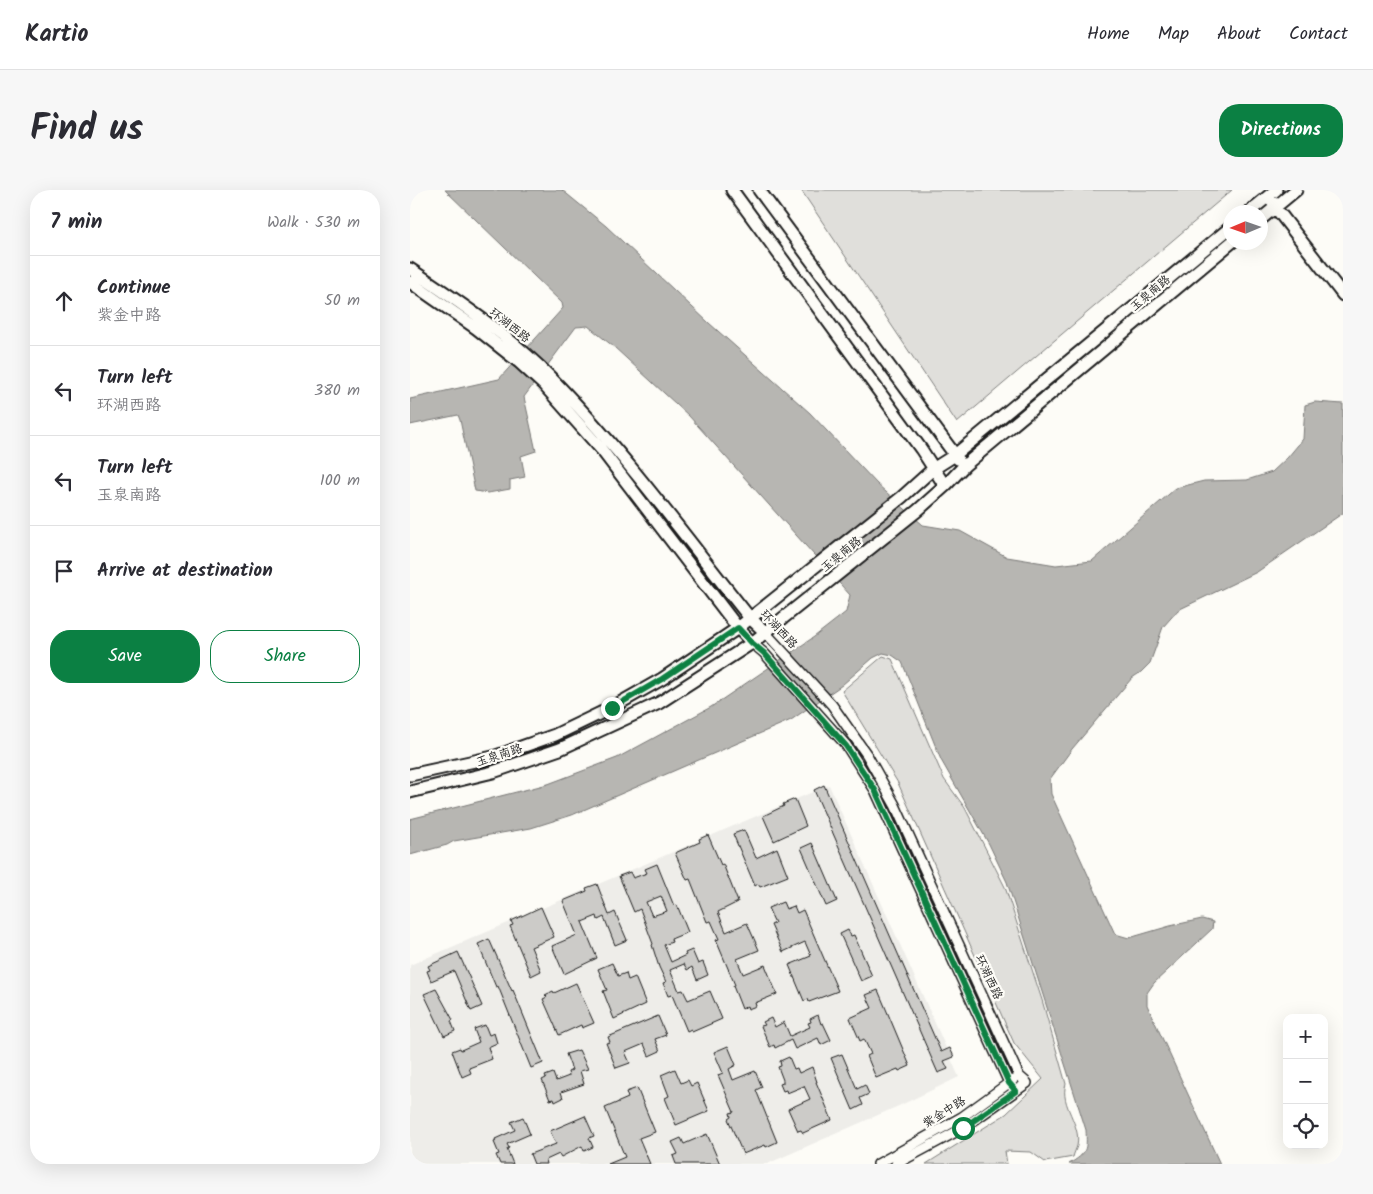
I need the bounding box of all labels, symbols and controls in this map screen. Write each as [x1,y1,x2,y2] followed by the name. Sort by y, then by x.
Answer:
[25,15,88,54] text: Kartio
[1087,20,1130,49] text: Home
[1158,20,1189,49] text: Map
[1217,20,1261,49] text: About
[1289,20,1348,49] text: Contact
[30,102,143,158] text: Find us
[1219,104,1343,157] button: Directions
[1223,205,1268,250] north arrow
[50,206,102,239] text: 7 min
[267,210,360,235] text: Walk · 530 m
[1126,271,1175,316] street label: 玉泉南路
[97,273,170,303] text: Continue
[50,287,78,315] icon: ahead
[324,288,360,313] text: 50 m
[97,303,161,328] text: 紫金中路
[485,303,534,348] street label: 环湖西路
[97,363,172,393] text: Turn left
[50,377,78,405] icon: left
[314,378,360,403] text: 380 m
[97,393,161,418] text: 环湖西路
[97,453,172,483] text: Turn left
[50,467,78,495] icon: left
[320,468,360,493] text: 100 m
[97,483,161,508] text: 玉泉南路
[817,532,866,577] street label: 玉泉南路
[97,556,273,586] text: Arrive at destination
[50,557,78,585] icon: arrive
[755,605,802,653] street label: 环湖西路
[50,630,200,683] button: Save
[210,630,360,683] button: Share
[601,697,624,720] route end
[473,739,525,772] street label: 玉泉南路
[970,951,1007,1003] street label: 环湖西路
[1283,1014,1328,1149] map controls
[1283,1014,1328,1059] button: +
[1283,1059,1328,1104] button: −
[919,1092,970,1133] street label: 紫金中路
[1283,1104,1328,1149] button: locate
[952,1117,975,1140] route start

